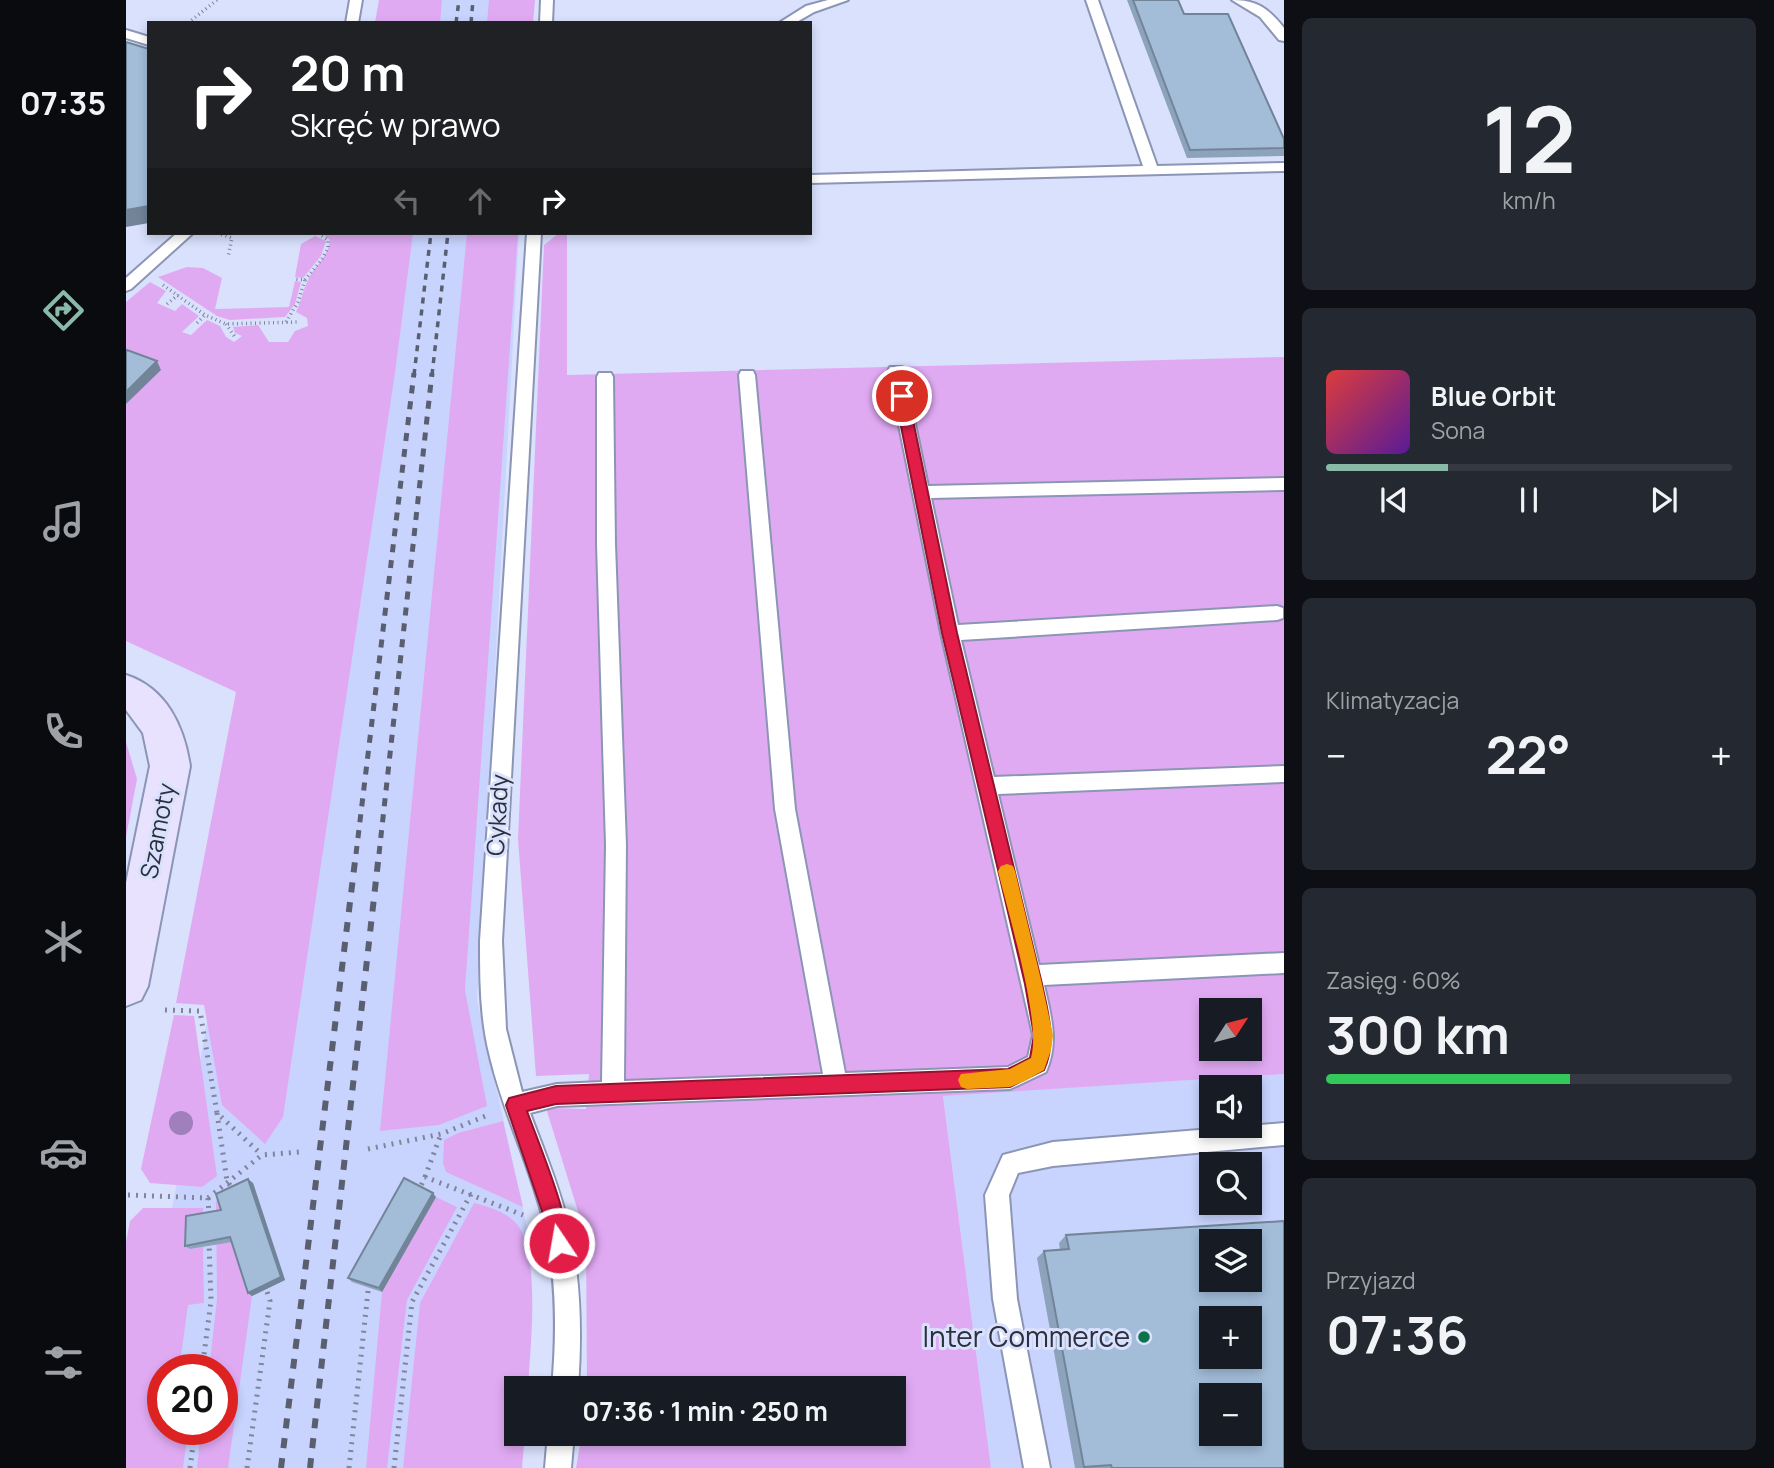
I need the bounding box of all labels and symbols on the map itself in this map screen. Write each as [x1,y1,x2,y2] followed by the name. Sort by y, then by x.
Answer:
[872,366,932,426] pin
[478,773,515,857] street label: Cykady
[131,780,182,881] street label: Szamoty
[1199,998,1262,1060] north arrow
[522,1206,596,1280] position arrow
[923,1317,1130,1355] place label: Inter Commerce
[1136,1329,1152,1345] marker: Inter Commerce
[147,1354,238,1445] speed limit sign: 20

